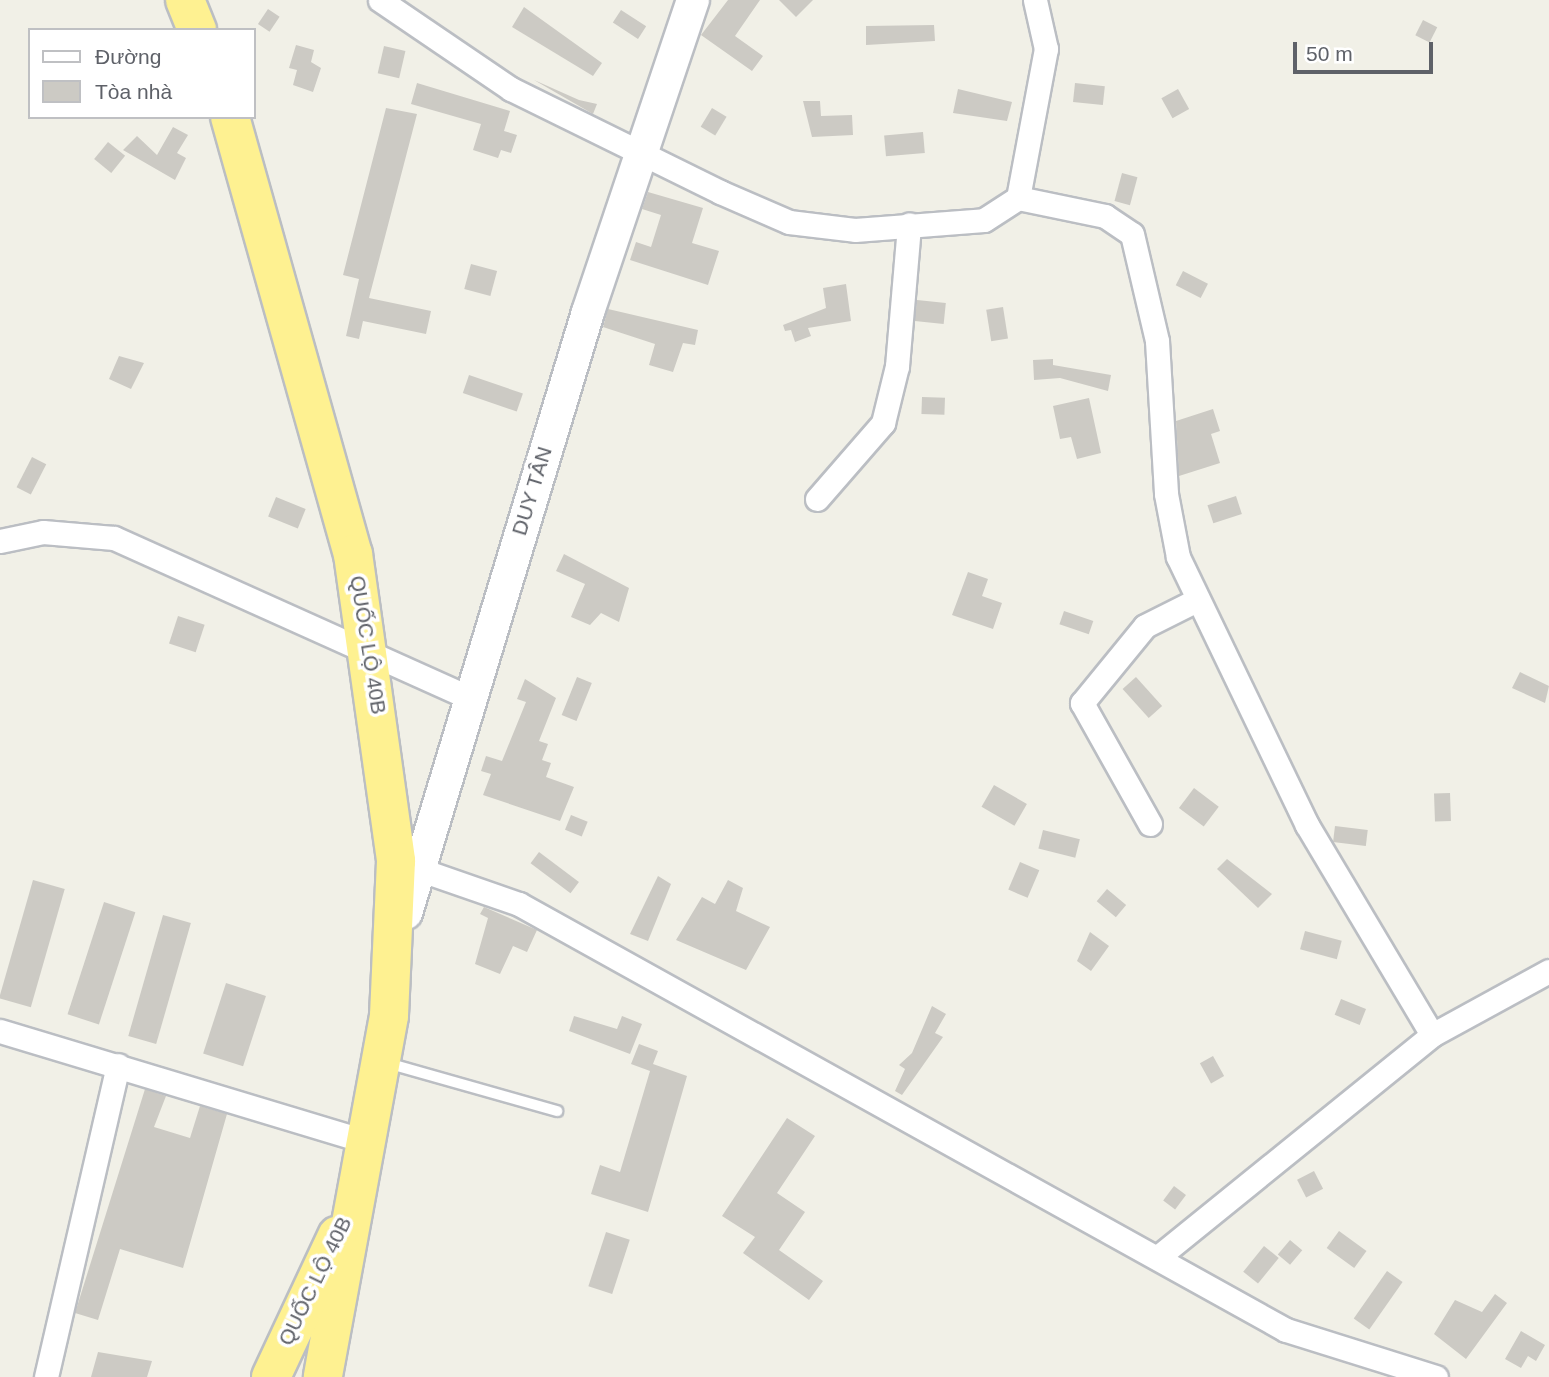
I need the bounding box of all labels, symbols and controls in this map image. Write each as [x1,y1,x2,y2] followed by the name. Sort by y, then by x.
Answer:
[28,28,256,119] legend
[1297,28,1437,72] scale bar
[1306,42,1353,65] text: 50 m
[95,45,161,68] text: Đường
[95,80,172,103] text: Tòa nhà
[506,443,558,539] street label: DUY TÂN
[345,574,391,716] street label: QUỐC LỘ 40B
[273,1213,357,1349] street label: QUỐC LỘ 40B

